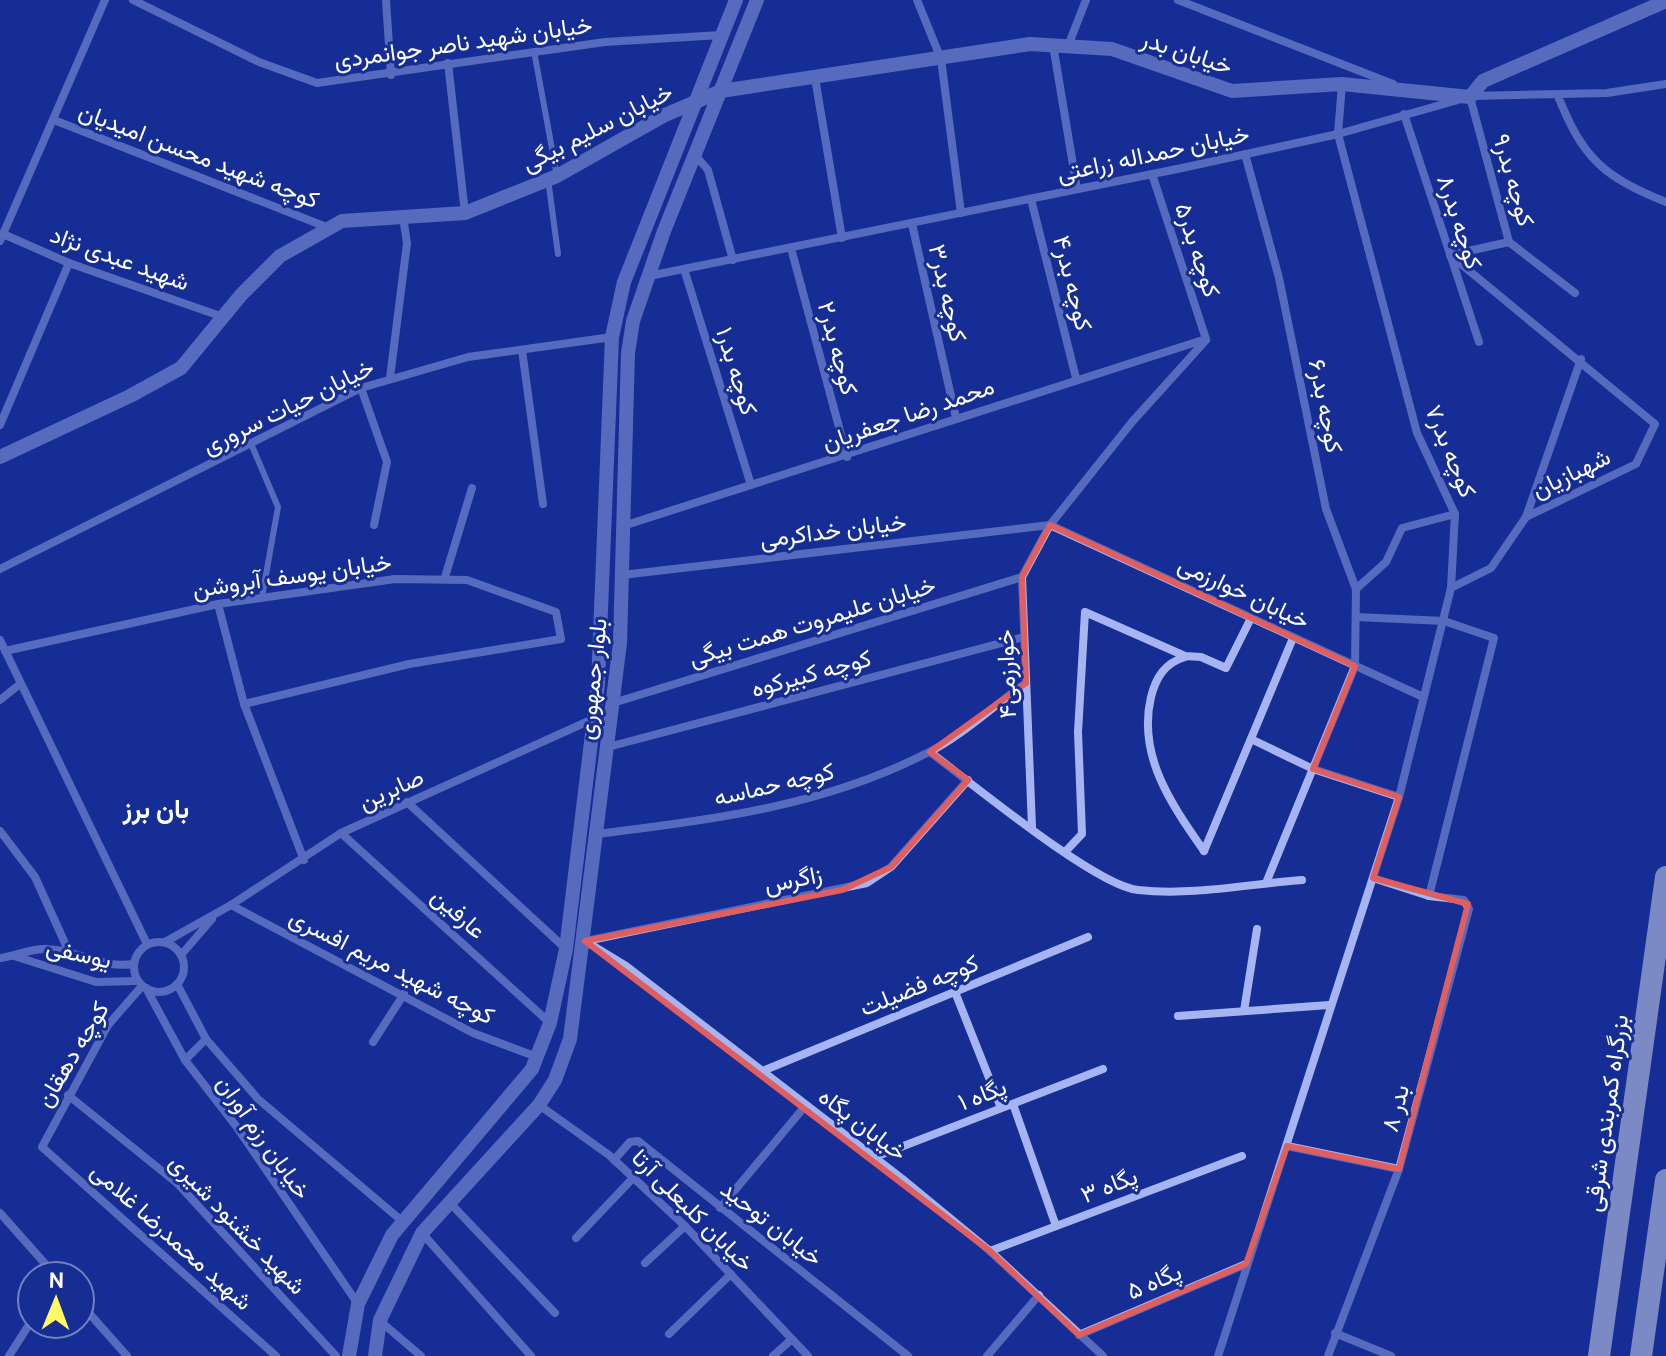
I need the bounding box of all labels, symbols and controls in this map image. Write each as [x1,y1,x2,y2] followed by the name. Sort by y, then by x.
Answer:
[332,10,594,75] street label: خیابان شهید ناصر جوانمردی
[1137,23,1236,81] street label: خیابان بدر
[517,76,678,179] street label: خیابان سلیم بیگی
[74,96,323,216] street label: کوچه شهید محسن امیدیان
[1054,118,1252,189] street label: خیابان حمداله زراعتی
[1485,130,1541,230] street label: کوچه بدر۹
[1429,171,1489,273] street label: کوچه بدر۸
[1167,199,1227,301] street label: کوچه بدر۵
[46,219,194,298] street label: شهید عبدی نژاد
[1045,232,1099,334] street label: کوچه بدر۴
[921,241,973,345] street label: کوچه بدر۳
[810,298,864,399] street label: کوچه بدر۲
[708,324,764,419] street label: کوچه بدر۱
[198,352,379,461] street label: خیابان حیات سروری
[1301,357,1349,456] street label: کوچه بدر۶
[818,371,998,458] street label: محمد رضا جعفریان
[1417,400,1483,502] street label: کوچه بدر۷
[1527,442,1615,505] street label: شهبازیان
[758,507,908,554] street label: خیابان خداکرمی
[191,547,393,604] street label: خیابان یوسف آبروشن
[1173,549,1314,636] street label: خیابان خوارزمی
[685,570,939,673] street label: خیابان علیمروت همت بیگی
[571,617,614,741] street label: بلوار جمهوری
[990,629,1023,719] street label: خوارزمی۴
[748,643,875,705] street label: کوچه کبیرکوه
[711,756,838,814] street label: کوچه حماسه
[354,762,429,817] street label: صابرین
[122,793,189,825] district label: بان برز
[761,859,825,900] street label: زاگرس
[425,881,492,946] street label: عارفین
[284,902,499,1032] street label: کوچه شهید مریم افسری
[43,931,114,976] street label: یوسفی
[855,948,983,1024] street label: کوچه فضیلت
[29,996,117,1113] street label: کوچه دهقان
[1578,1013,1635,1214] street label: بزرگراه کمربندی شرقی
[209,1069,317,1206] street label: خیابان رزم آوران
[954,1072,1011,1118] street label: پگاه ۱
[812,1081,913,1168] street label: خیابان پگاه
[1375,1081,1416,1135] street label: بدر ۸
[625,1143,760,1278] street label: خیابان کلبعلی آرتا
[163,1148,312,1301] street label: شهید خشنود شیری
[85,1156,259,1317] street label: شهید محمدرضا غلامی
[1077,1161,1142,1211] street label: پگاه ۳
[715,1174,829,1273] street label: خیابان توحید
[1122,1257,1187,1307] street label: پگاه ۵
[16,1260,96,1340] north arrow
[48,1267,64,1294] text: N

